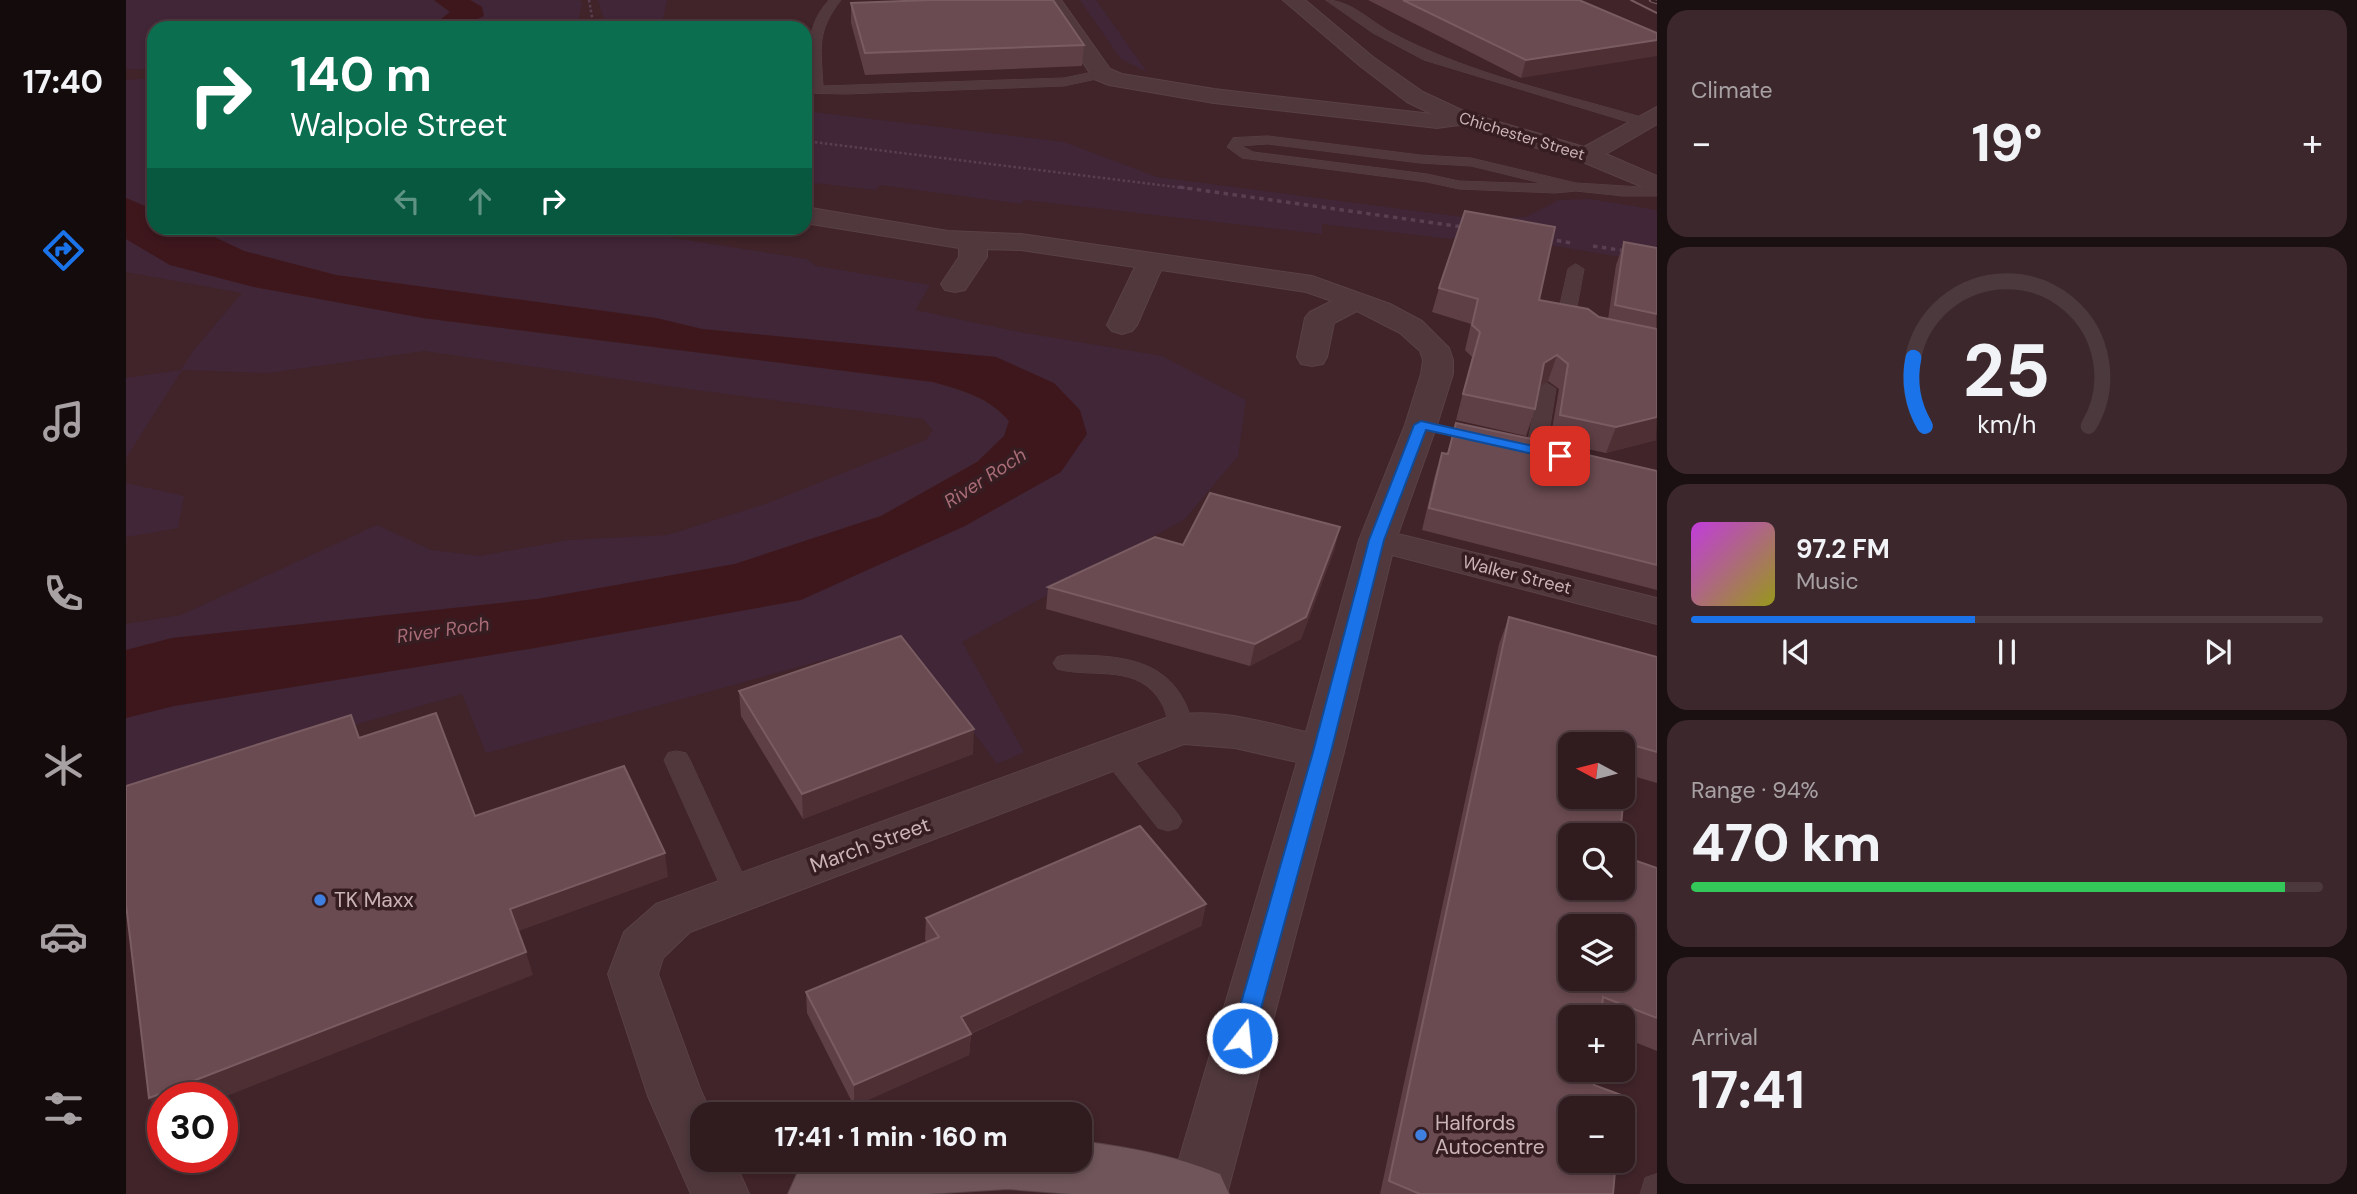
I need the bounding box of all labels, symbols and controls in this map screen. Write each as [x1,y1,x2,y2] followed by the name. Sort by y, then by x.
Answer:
[290,42,432,106] text: 140 m
[175,49,266,140] icon: right
[23,61,103,103] text: 17:40
[1691,75,1773,105] text: Climate
[290,104,507,146] text: Walpole Street
[1457,107,1587,165] street label: Chichester Street
[1971,109,2043,177] text: 19°
[1691,118,1712,168] text: −
[2302,118,2323,168] text: +
[388,182,426,220] icon: left
[461,182,499,220] icon: ahead
[534,182,572,220] icon: right
[39,226,88,275] icon: directions
[1963,325,2051,420] text: 25
[39,397,88,446] icon: music
[1977,408,2037,441] text: km/h
[1530,426,1590,486] pin
[1541,437,1579,475] icon: arrive
[939,442,1031,514] water label: River Roch
[1796,532,1890,566] text: 97.2 FM
[1460,550,1574,600] street label: Walker Street
[1796,566,1859,596] text: Music
[39,569,88,618] icon: phone
[395,611,491,649] water label: River Roch
[1777,633,1815,671] icon: previous
[1988,633,2026,671] icon: pause
[2199,633,2237,671] icon: next
[1558,732,1634,808] north arrow
[1558,732,1635,1173] map controls
[39,741,88,790] icon: climate
[1691,775,1819,805] text: Range · 94%
[1691,809,1881,877] text: 470 km
[806,810,934,880] street label: March Street
[1558,823,1635,900] button: search
[334,886,414,914] place label: TK Maxx
[312,892,328,908] marker: TK Maxx
[39,912,88,961] icon: car
[1558,914,1635,991] button: layers
[1205,1001,1279,1075] position arrow
[1558,1005,1635,1082] button: +
[1691,1022,1758,1052] text: Arrival
[1691,1056,1805,1124] text: 17:41
[147,1082,238,1173] speed limit sign: 30
[39,1084,88,1133] icon: filters
[1558,1096,1635,1173] button: −
[1435,1109,1545,1161] place label: Halfords Autocentre
[774,1120,1008,1154] text: 17:41 · 1 min · 160 m
[1413,1127,1429,1143] marker: Halfords Autocentre

